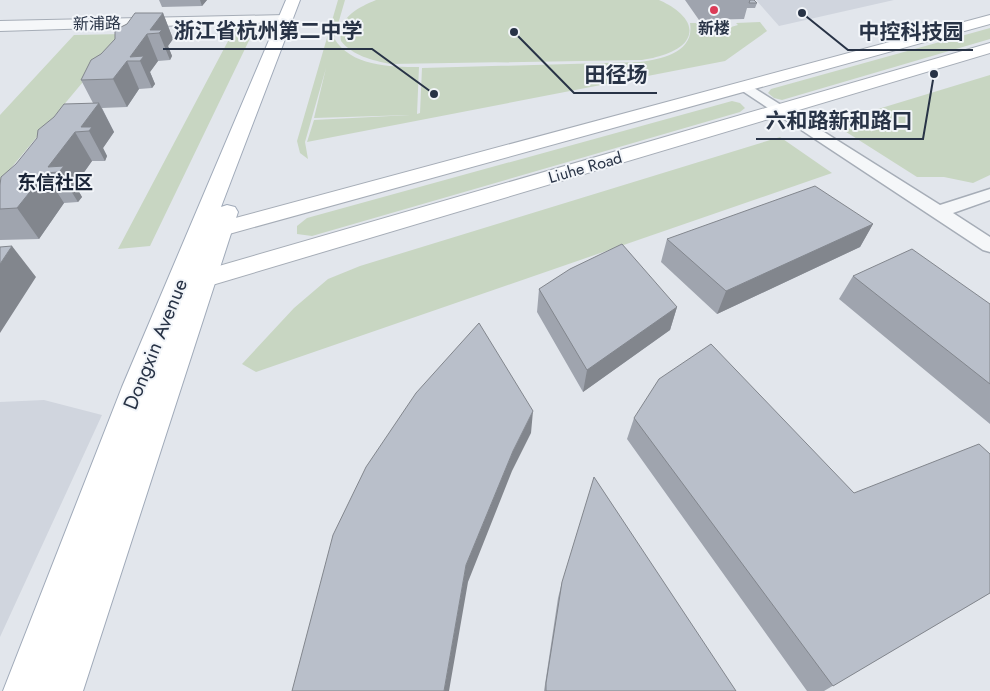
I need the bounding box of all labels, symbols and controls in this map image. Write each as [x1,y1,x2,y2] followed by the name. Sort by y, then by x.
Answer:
[708,4,720,16] marker: 新楼
[73,12,121,35] street label: 新浦路
[163,13,372,49] callout: 浙江省杭州第二中学
[848,14,973,50] callout: 中控科技园
[174,16,363,46] text: 浙江省杭州第二中学
[698,17,730,40] place label: 新楼
[859,17,964,47] text: 中控科技园
[574,57,657,93] callout: 田径场
[585,60,648,90] text: 田径场
[756,103,923,139] callout: 六和路新和路口
[766,106,913,136] text: 六和路新和路口
[546,146,625,189] street label: Liuhe Road
[17,169,93,196] district label: 东信社区
[116,274,195,414] street label: Dongxin Avenue

